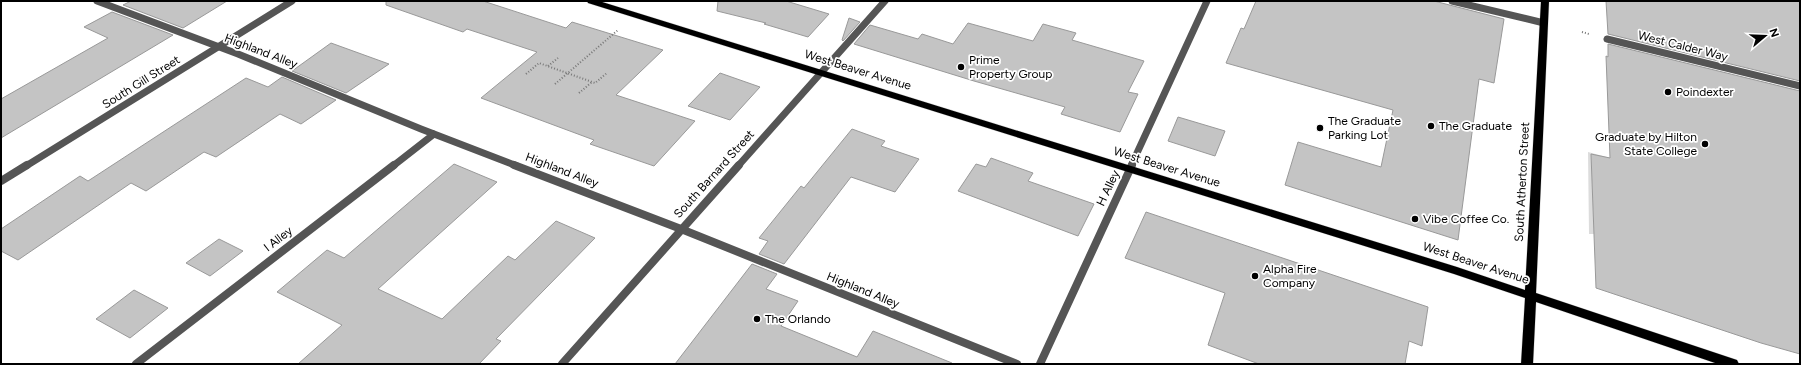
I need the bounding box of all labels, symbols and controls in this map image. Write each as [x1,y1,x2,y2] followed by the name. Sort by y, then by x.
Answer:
[1745,16,1785,56] north arrow
[1766,27,1782,39] text: N
[1637,28,1730,64] street label: West Calder Way
[222,31,300,72] street label: Highland Alley
[803,47,913,93] street label: West Beaver Avenue
[100,52,183,112] street label: South Gill Street
[969,53,1052,81] place label: Prime Property Group
[956,62,966,72] marker: Prime Property Group
[1676,85,1734,99] place label: Poindexter
[1663,87,1673,97] marker: Poindexter
[1328,114,1401,142] place label: The Graduate Parking Lot
[1439,119,1512,133] place label: The Graduate
[1426,121,1436,131] marker: The Graduate
[1512,121,1532,242] street label: South Atherton Street
[1315,123,1325,133] marker: The Graduate Parking Lot
[671,127,757,221] street label: South Barnard Street
[1595,130,1697,158] place label: Graduate by Hilton State College
[1700,139,1710,149] marker: Graduate by Hilton State College
[1112,144,1222,190] street label: West Beaver Avenue
[523,150,601,191] street label: Highland Alley
[1094,167,1123,208] street label: H Alley
[1423,212,1509,226] place label: Vibe Coffee Co.
[1410,214,1420,224] marker: Vibe Coffee Co.
[261,223,296,254] street label: I Alley
[1421,239,1531,287] street label: West Beaver Avenue
[1263,262,1317,290] place label: Alpha Fire Company
[825,269,902,311] street label: Highland Alley
[1250,271,1260,281] marker: Alpha Fire Company
[765,312,831,326] place label: The Orlando
[752,314,762,324] marker: The Orlando

